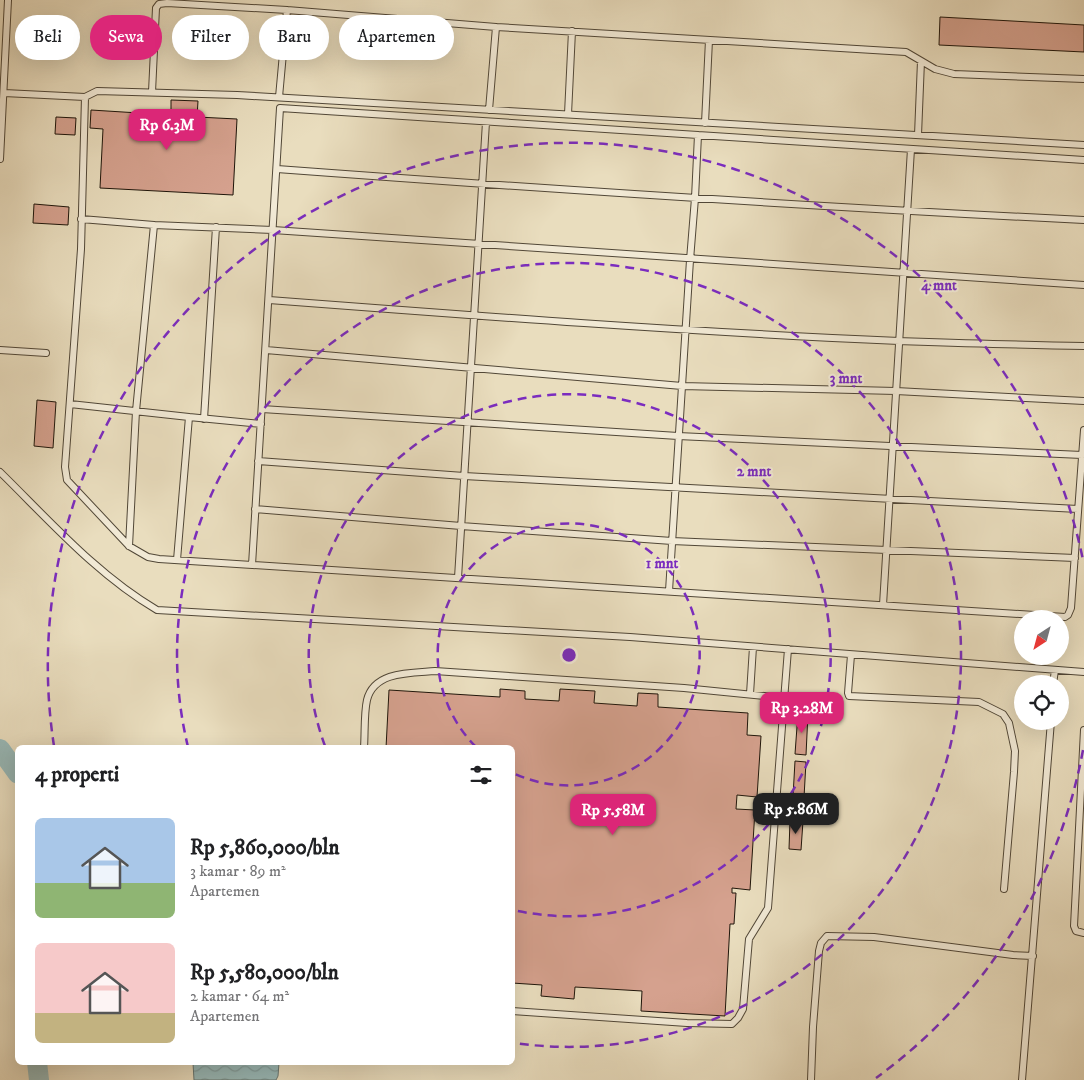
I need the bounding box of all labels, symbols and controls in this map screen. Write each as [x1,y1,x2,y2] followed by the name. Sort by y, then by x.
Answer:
[15,15,80,60] chip: Beli
[90,15,162,60] chip: Sewa
[172,15,249,60] chip: Filter
[259,15,329,60] chip: Baru
[339,15,454,60] chip: Apartemen
[121,108,213,151] pin: Rp 6.3M
[140,115,194,135] text: Rp 6.3M
[920,276,957,295] text: 4 mnt
[830,369,863,388] text: 3 mnt
[737,462,771,481] text: 2 mnt
[646,554,678,573] text: 1 mnt
[1014,610,1069,665] north arrow
[1014,610,1069,730] map controls
[560,646,578,664] centre of rings
[1014,675,1069,730] button: locate
[750,692,854,734] pin: Rp 3.28M
[771,698,833,718] text: Rp 3.28M
[467,761,495,789] icon: filters
[35,762,119,788] text: 4 properti
[744,792,848,835] pin: Rp 5.86M
[561,794,665,836] pin: Rp 5.58M
[764,799,828,819] text: Rp 5.86M
[581,800,645,820] text: Rp 5.58M
[190,835,340,861] text: Rp 5,860,000/bln
[75,838,135,898] icon: home
[190,861,286,881] text: 3 kamar · 89 m²
[190,881,260,901] text: Apartemen
[190,960,339,986] text: Rp 5,580,000/bln
[75,963,135,1023] icon: home
[190,986,289,1006] text: 2 kamar · 64 m²
[190,1006,260,1026] text: Apartemen

